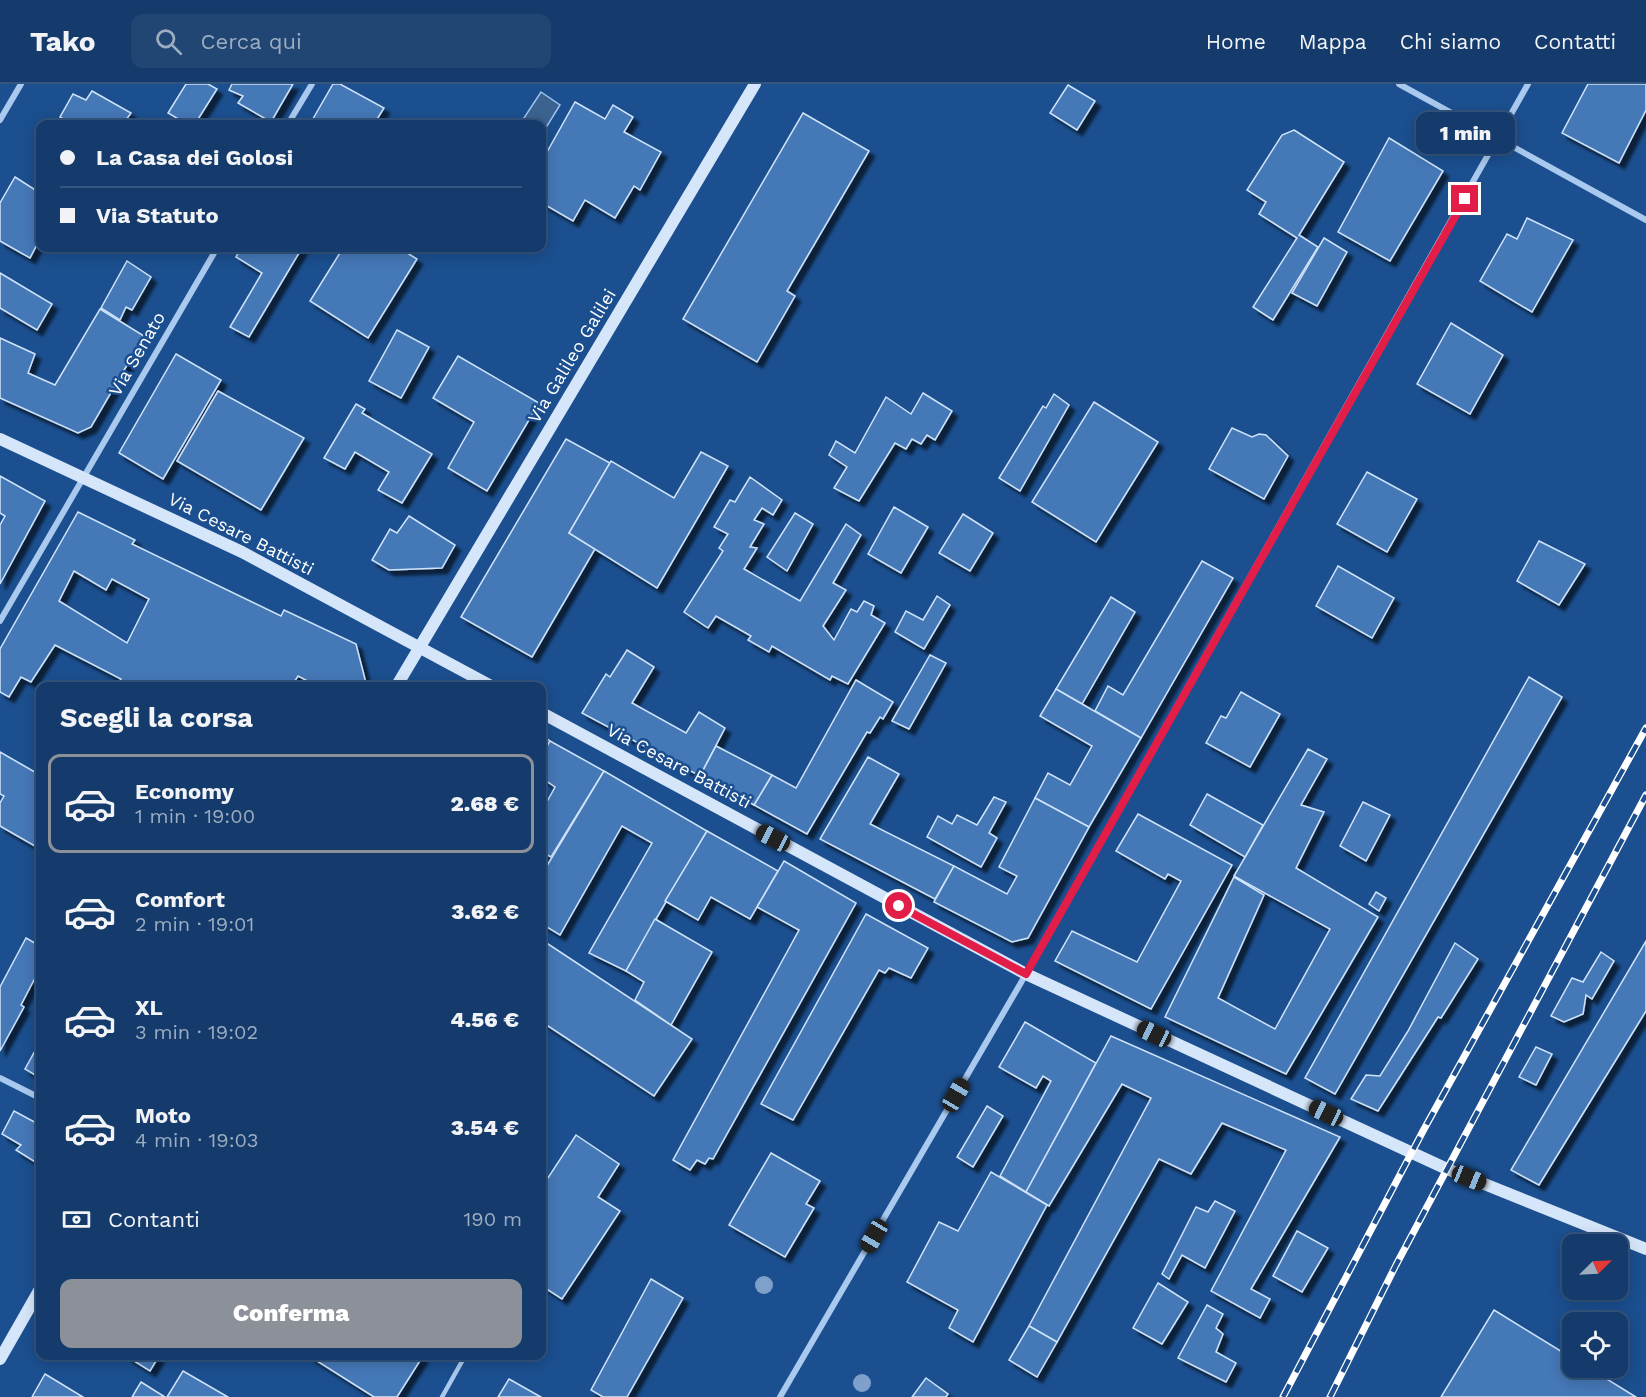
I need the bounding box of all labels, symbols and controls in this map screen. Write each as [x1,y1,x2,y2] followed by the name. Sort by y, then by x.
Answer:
[131,14,551,68] search box
[30,25,95,58] text: Tako
[152,25,185,58] icon: search
[200,29,302,54] text: Cerca qui
[1206,29,1266,54] text: Home
[1299,29,1367,54] text: Mappa
[1400,29,1501,54] text: Chi siamo
[1534,29,1616,54] text: Contatti
[1416,112,1514,154] callout: 1 min
[1440,121,1491,145] text: 1 min
[96,145,293,170] text: La Casa dei Golosi
[1451,185,1478,212] route end
[96,203,219,228] text: Via Statuto
[523,285,620,427] street label: Via Galileo Galilei
[104,308,169,400] street label: Via Senato
[165,488,317,579] street label: Via Cesare Battisti
[60,702,253,734] text: Scegli la corsa
[603,719,755,813] street label: Via Cesare Battisti
[63,777,117,831] icon: car
[135,779,234,804] text: Economy
[450,791,519,816] text: 2.68 €
[135,804,255,828] text: 1 min · 19:00
[753,822,793,854] car
[63,885,117,939] icon: car
[135,887,225,912] text: Comfort
[885,892,912,919] route start
[451,899,519,924] text: 3.62 €
[135,912,254,936] text: 2 min · 19:01
[63,993,117,1047] icon: car
[135,995,163,1020] text: XL
[450,1007,519,1032] text: 4.56 €
[1134,1018,1174,1050] car
[135,1020,258,1044] text: 3 min · 19:02
[939,1075,973,1115] car
[1306,1097,1346,1129] car
[63,1101,117,1155] icon: car
[135,1103,191,1128] text: Moto
[451,1115,519,1140] text: 3.54 €
[135,1128,258,1152] text: 4 min · 19:03
[1449,1163,1489,1193] car
[60,1203,93,1236] icon: cash
[108,1207,200,1232] text: Contanti
[464,1207,522,1231] text: 190 m
[857,1216,891,1256] car
[1562,1234,1628,1300] north arrow
[1562,1234,1628,1378] map controls
[60,1279,522,1348] button: Conferma
[1562,1312,1628,1378] button: locate

